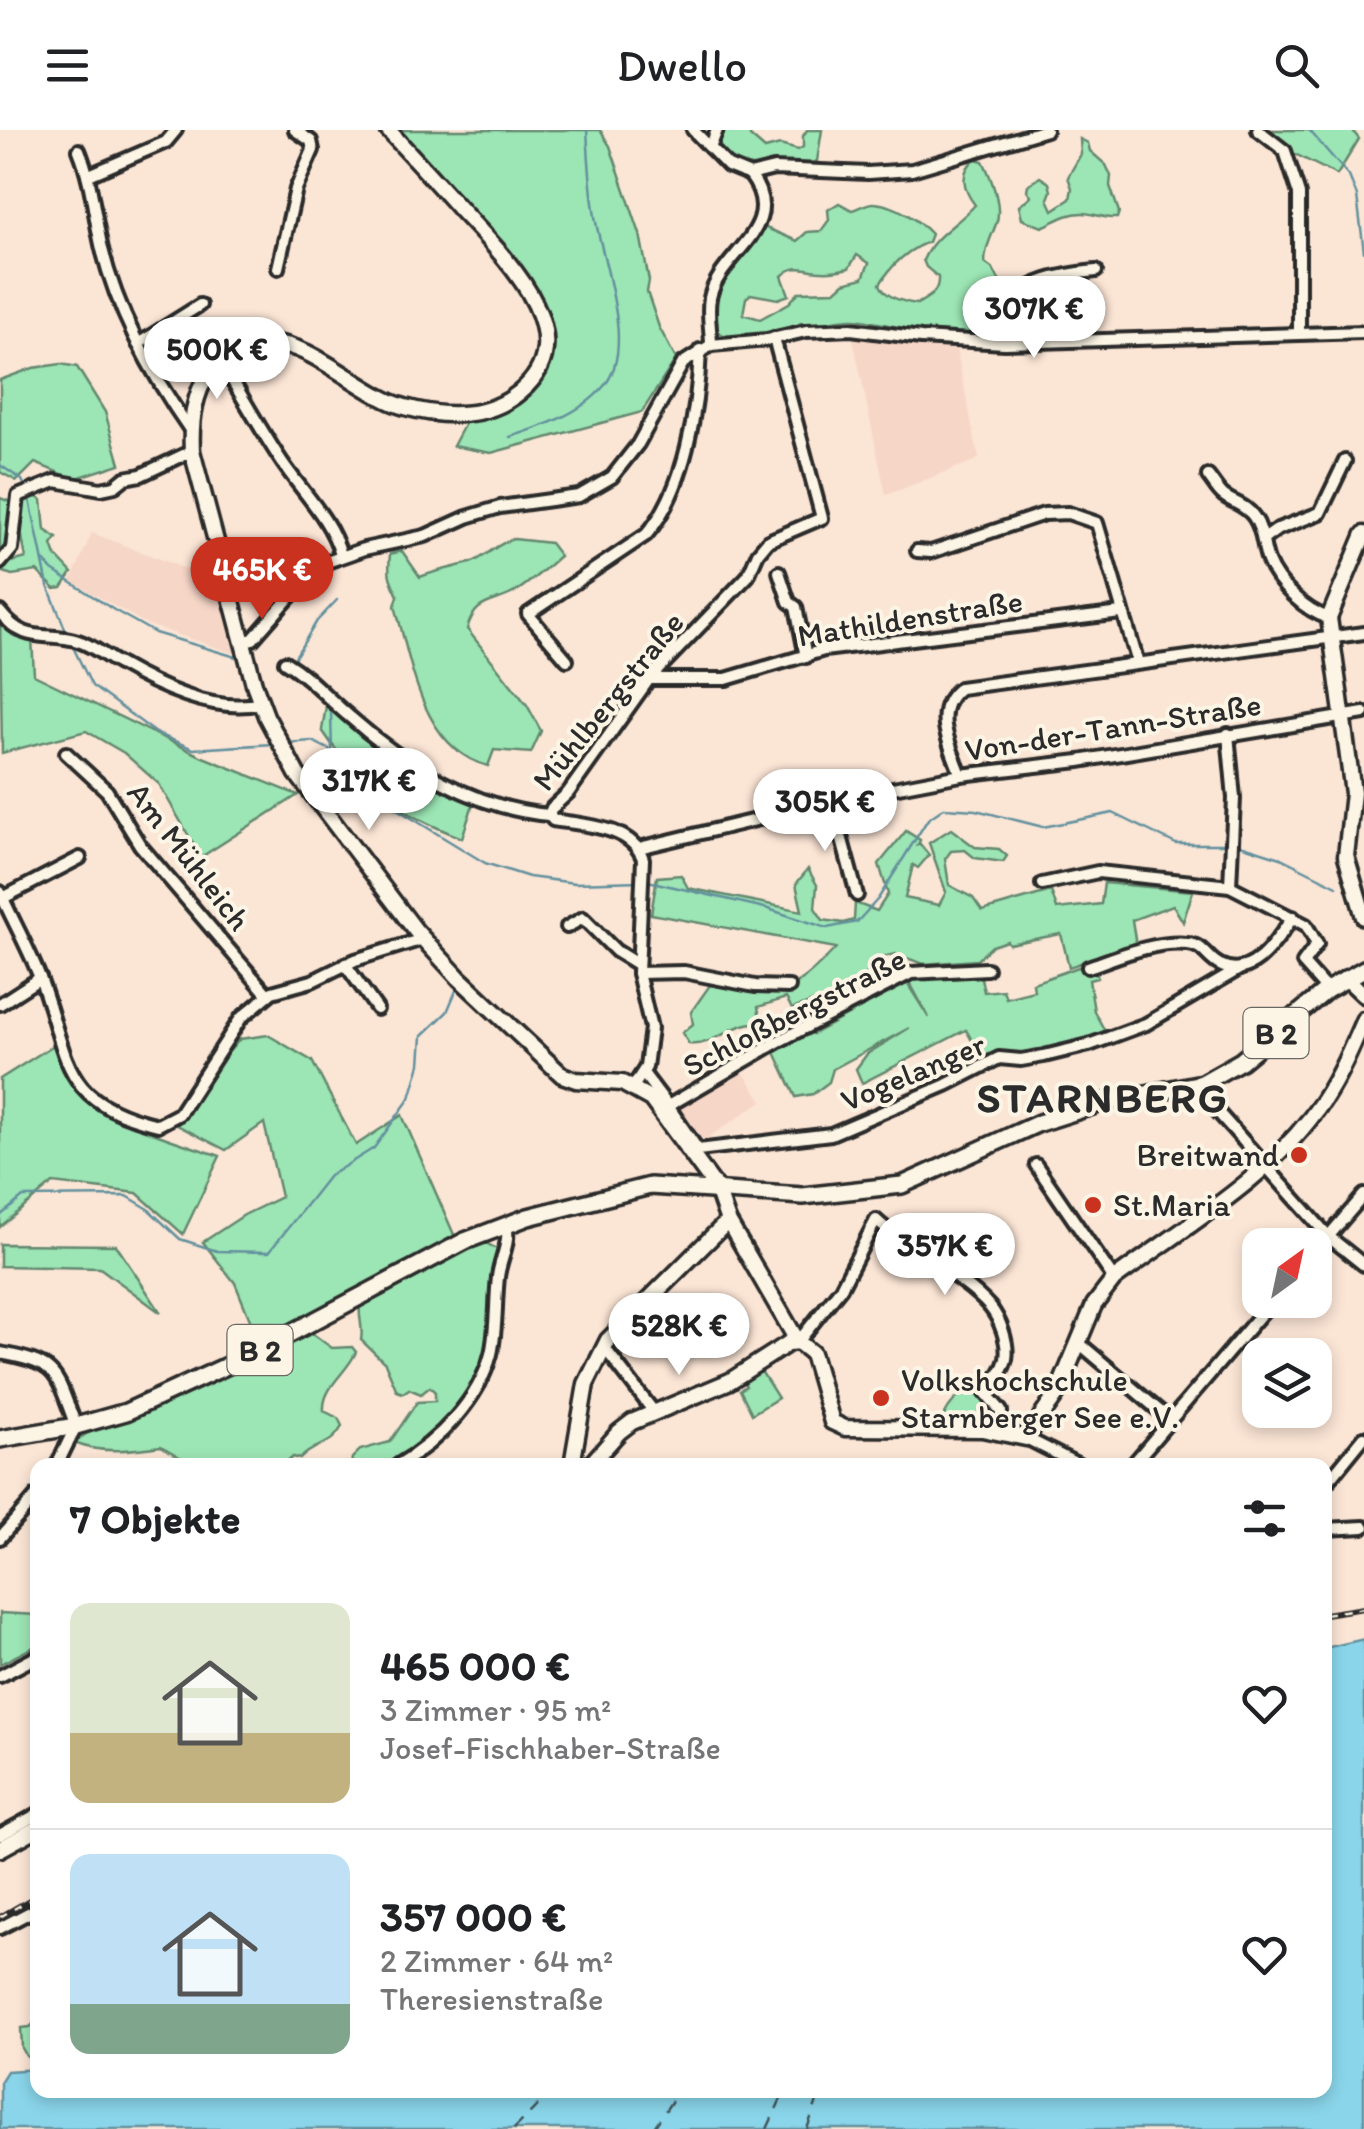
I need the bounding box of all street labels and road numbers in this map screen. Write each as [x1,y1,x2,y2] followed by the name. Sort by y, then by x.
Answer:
[795,581,1025,655] street label: Mathildenstraße
[524,604,692,798] street label: Mühlbergstraße
[962,685,1264,769] street label: Von-der-Tann-Straße
[119,774,259,938] street label: Am Mühleich
[676,939,912,1085] street label: Schloßbergstraße
[1244,1008,1308,1058] road number: B 2
[835,1025,991,1119] street label: Vogelanger
[228,1325,292,1375] road number: B 2

